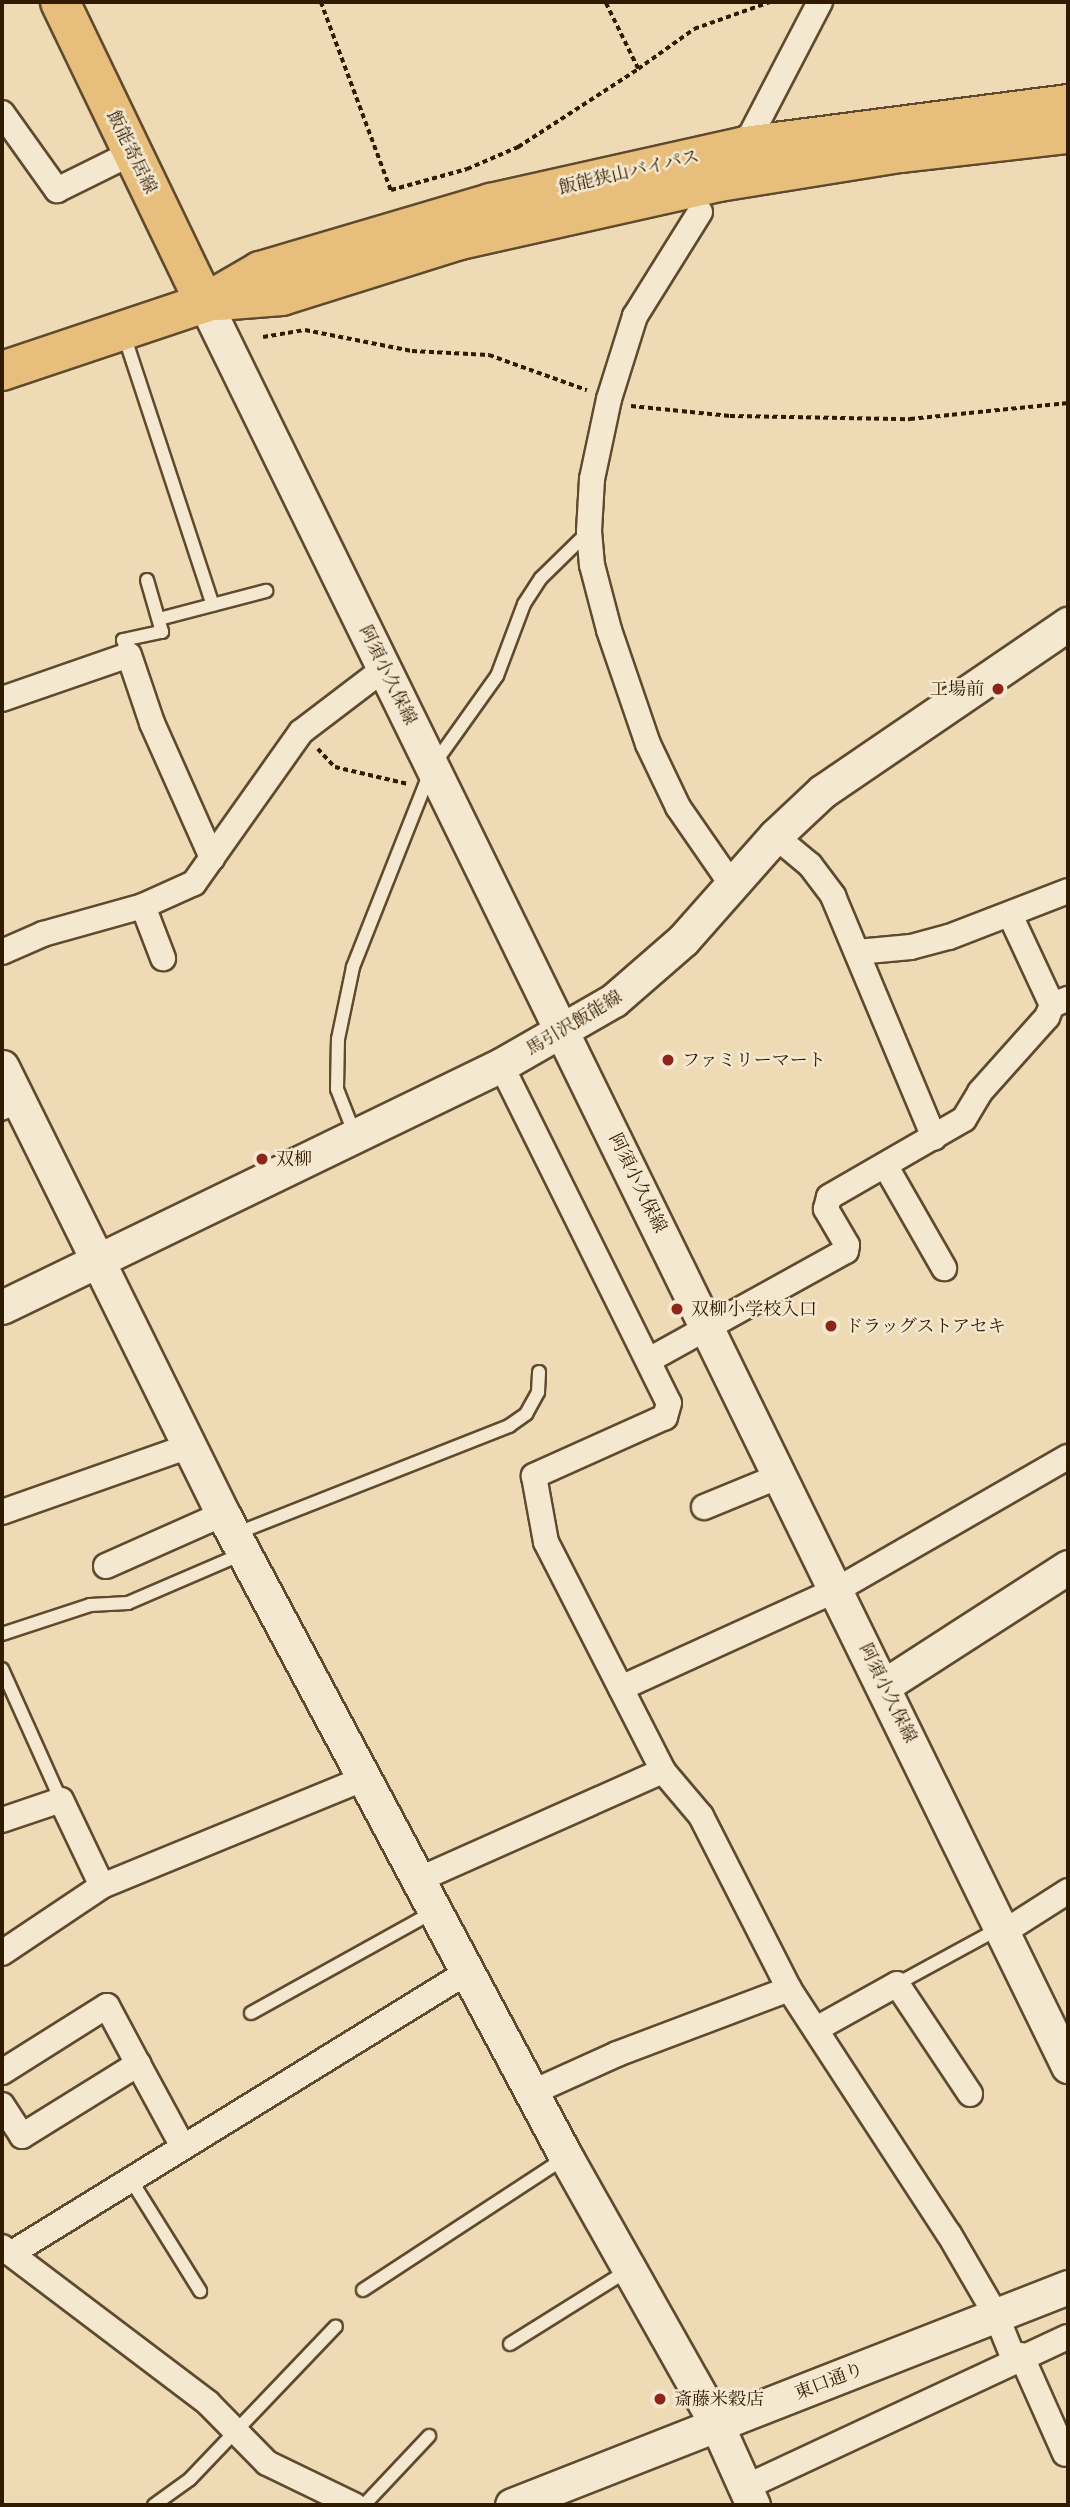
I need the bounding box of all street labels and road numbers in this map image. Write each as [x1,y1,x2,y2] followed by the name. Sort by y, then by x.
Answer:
[103,107,161,197] street label: 飯能寄居線
[556,145,702,199] street label: 飯能狭山バイパス
[355,622,421,728] street label: 阿須小久保線
[522,986,626,1060] street label: 馬引沢飯能線
[605,1130,671,1236] street label: 阿須小久保線
[855,1640,921,1746] street label: 阿須小久保線
[792,2358,866,2404] street label: 東口通り

